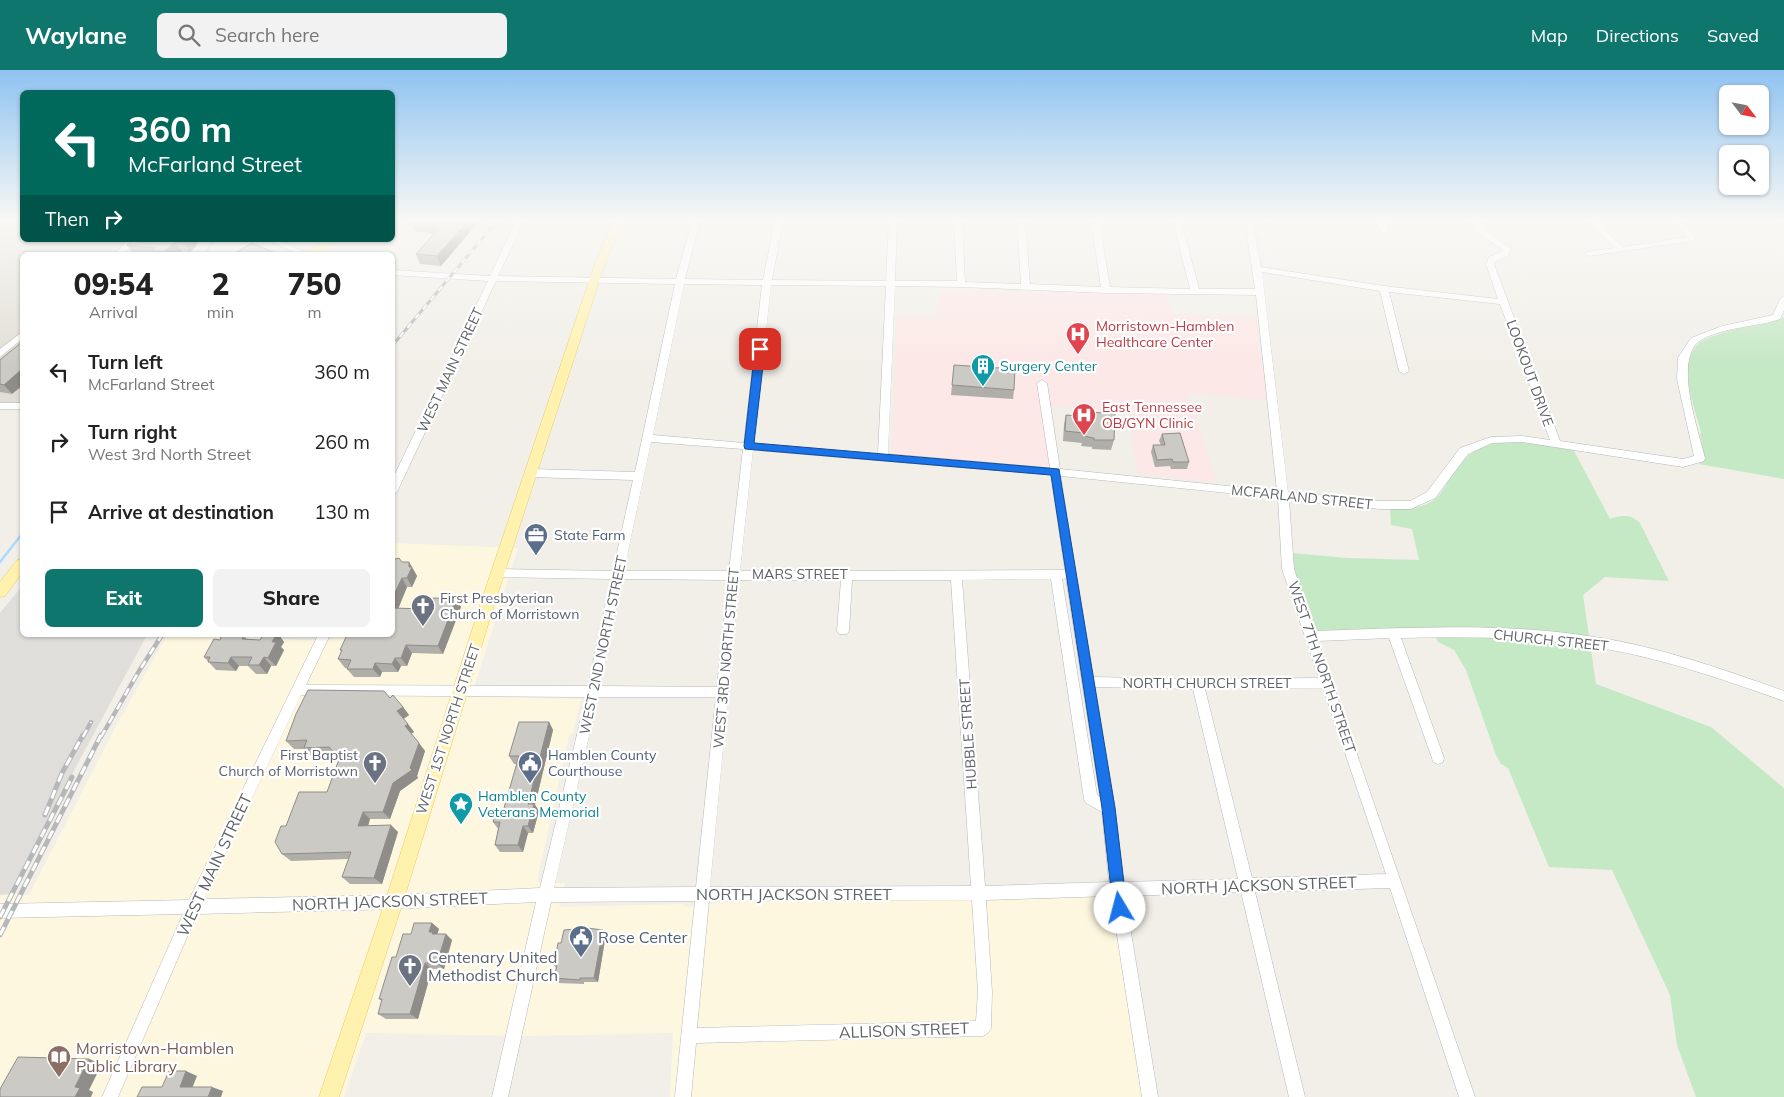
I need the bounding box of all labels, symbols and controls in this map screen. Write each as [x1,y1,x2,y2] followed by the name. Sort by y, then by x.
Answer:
[157,13,507,58] search box
[25,20,127,50] text: Waylane
[175,21,203,49] icon: search
[215,23,319,47] text: Search here
[1531,24,1568,47] text: Map
[1596,24,1679,47] text: Directions
[1707,24,1759,47] text: Saved
[1719,85,1769,135] north arrow
[1719,85,1769,195] map controls
[128,107,232,151] text: 360 m
[45,110,110,175] icon: left
[1719,145,1769,195] button: search
[128,150,302,178] text: McFarland Street
[99,205,127,233] icon: right
[45,207,89,231] text: Then
[73,265,153,303] text: 09:54
[211,265,229,303] text: 2
[288,265,342,303] text: 750
[89,302,138,322] text: Arrival
[207,302,234,322] text: min
[307,302,322,322] text: m
[413,304,487,435] street label: WEST MAIN STREET
[1096,317,1234,351] place label: Morristown-Hamblen Healthcare Center
[1502,317,1558,429] street label: LOOKOUT DRIVE
[1065,321,1091,355] hospital icon: Morristown-Hamblen Healthcare Center
[739,328,781,370] pin
[746,335,774,363] icon: arrive
[88,350,163,374] text: Turn left
[970,353,996,387] building icon: Surgery Center
[1000,357,1098,375] place label: Surgery Center
[45,358,73,386] icon: left
[314,360,370,384] text: 360 m
[88,374,215,394] text: McFarland Street
[1102,398,1202,432] place label: East Tennessee OB/GYN Clinic
[1071,402,1097,436] hospital icon: East Tennessee OB/GYN Clinic
[88,420,177,444] text: Turn right
[45,428,73,456] icon: right
[314,430,370,454] text: 260 m
[88,444,251,464] text: West 3rd North Street
[1230,481,1374,513] street label: MCFARLAND STREET
[45,498,73,526] icon: arrive
[88,500,274,524] text: Arrive at destination
[314,500,370,524] text: 130 m
[523,522,549,556] office icon: State Farm
[554,526,625,544] place label: State Farm
[575,554,631,736] street label: WEST 2ND NORTH STREET
[752,565,848,583] street label: MARS STREET
[709,566,743,749] street label: WEST 3RD NORTH STREET
[45,569,203,627] button: Exit
[213,569,370,627] button: Share
[1284,579,1360,756] street label: WEST 7TH NORTH STREET
[440,589,579,623] place label: First Presbyterian Church of Morristown
[410,593,436,627] church icon: First Presbyterian Church of Morristown
[1493,625,1610,655] street label: CHURCH STREET
[412,641,484,817] street label: WEST 1ST NORTH STREET
[1123,674,1292,692] street label: NORTH CHURCH STREET
[955,678,981,790] street label: HUBBLE STREET
[219,746,358,780] place label: First Baptist Church of Morristown
[548,746,657,780] place label: Hamblen County Courthouse
[362,750,388,784] church icon: First Baptist Church of Morristown
[517,750,543,784] public building icon: Hamblen County Courthouse
[478,787,599,821] place label: Hamblen County Veterans Memorial
[172,790,256,940] street label: WEST MAIN STREET
[448,791,474,825] place icon: Hamblen County Veterans Memorial
[1161,872,1358,898] street label: NORTH JACKSON STREET
[1093,881,1145,933] position arrow
[696,884,892,904] street label: NORTH JACKSON STREET
[292,888,489,914] street label: NORTH JACKSON STREET
[568,924,594,958] public building icon: Rose Center
[598,927,688,947] place label: Rose Center
[428,947,558,985] place label: Centenary United Methodist Church
[397,953,423,987] church icon: Centenary United Methodist Church
[838,1018,970,1042] street label: ALLISON STREET
[76,1038,234,1076] place label: Morristown-Hamblen Public Library
[46,1044,72,1078] library icon: Morristown-Hamblen Public Library

